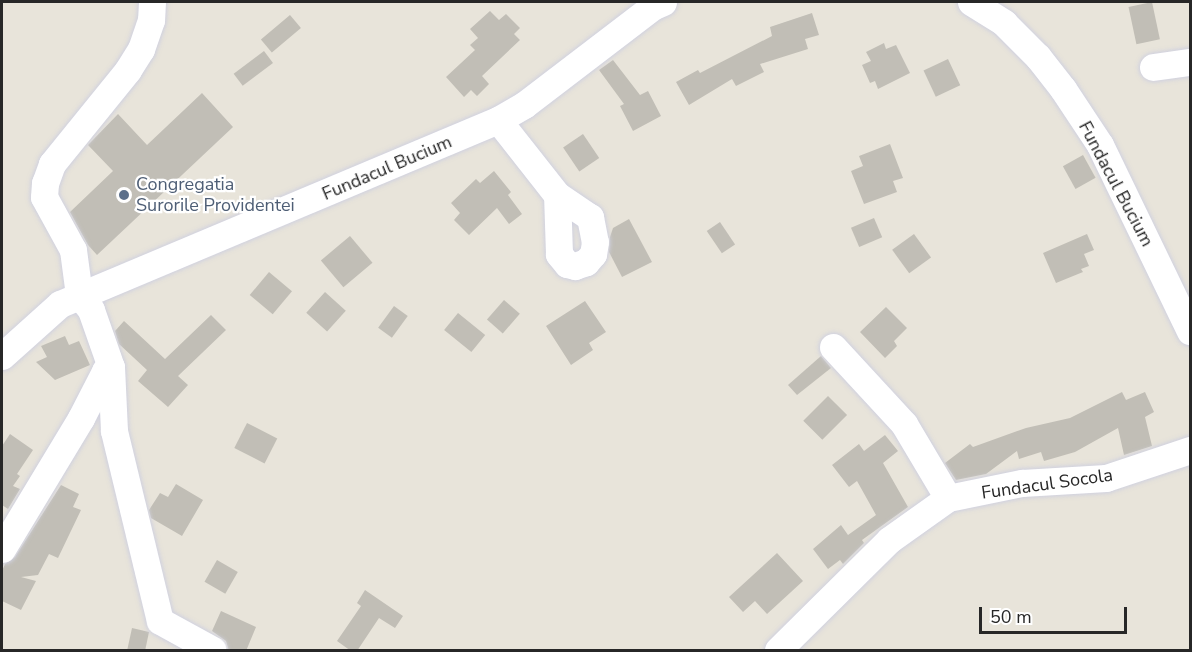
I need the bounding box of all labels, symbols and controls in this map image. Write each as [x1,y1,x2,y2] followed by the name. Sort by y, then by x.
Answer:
[1074,118,1158,250] street label: Fundacul Bucium
[319,131,455,205] street label: Fundacul Bucium
[136,174,295,216] place label: Congregatia Surorile Providentei
[117,188,131,202] marker: Congregatia Surorile Providentei
[980,464,1114,504] street label: Fundacul Socola
[982,595,1130,633] scale bar
[990,605,1032,629] text: 50 m

